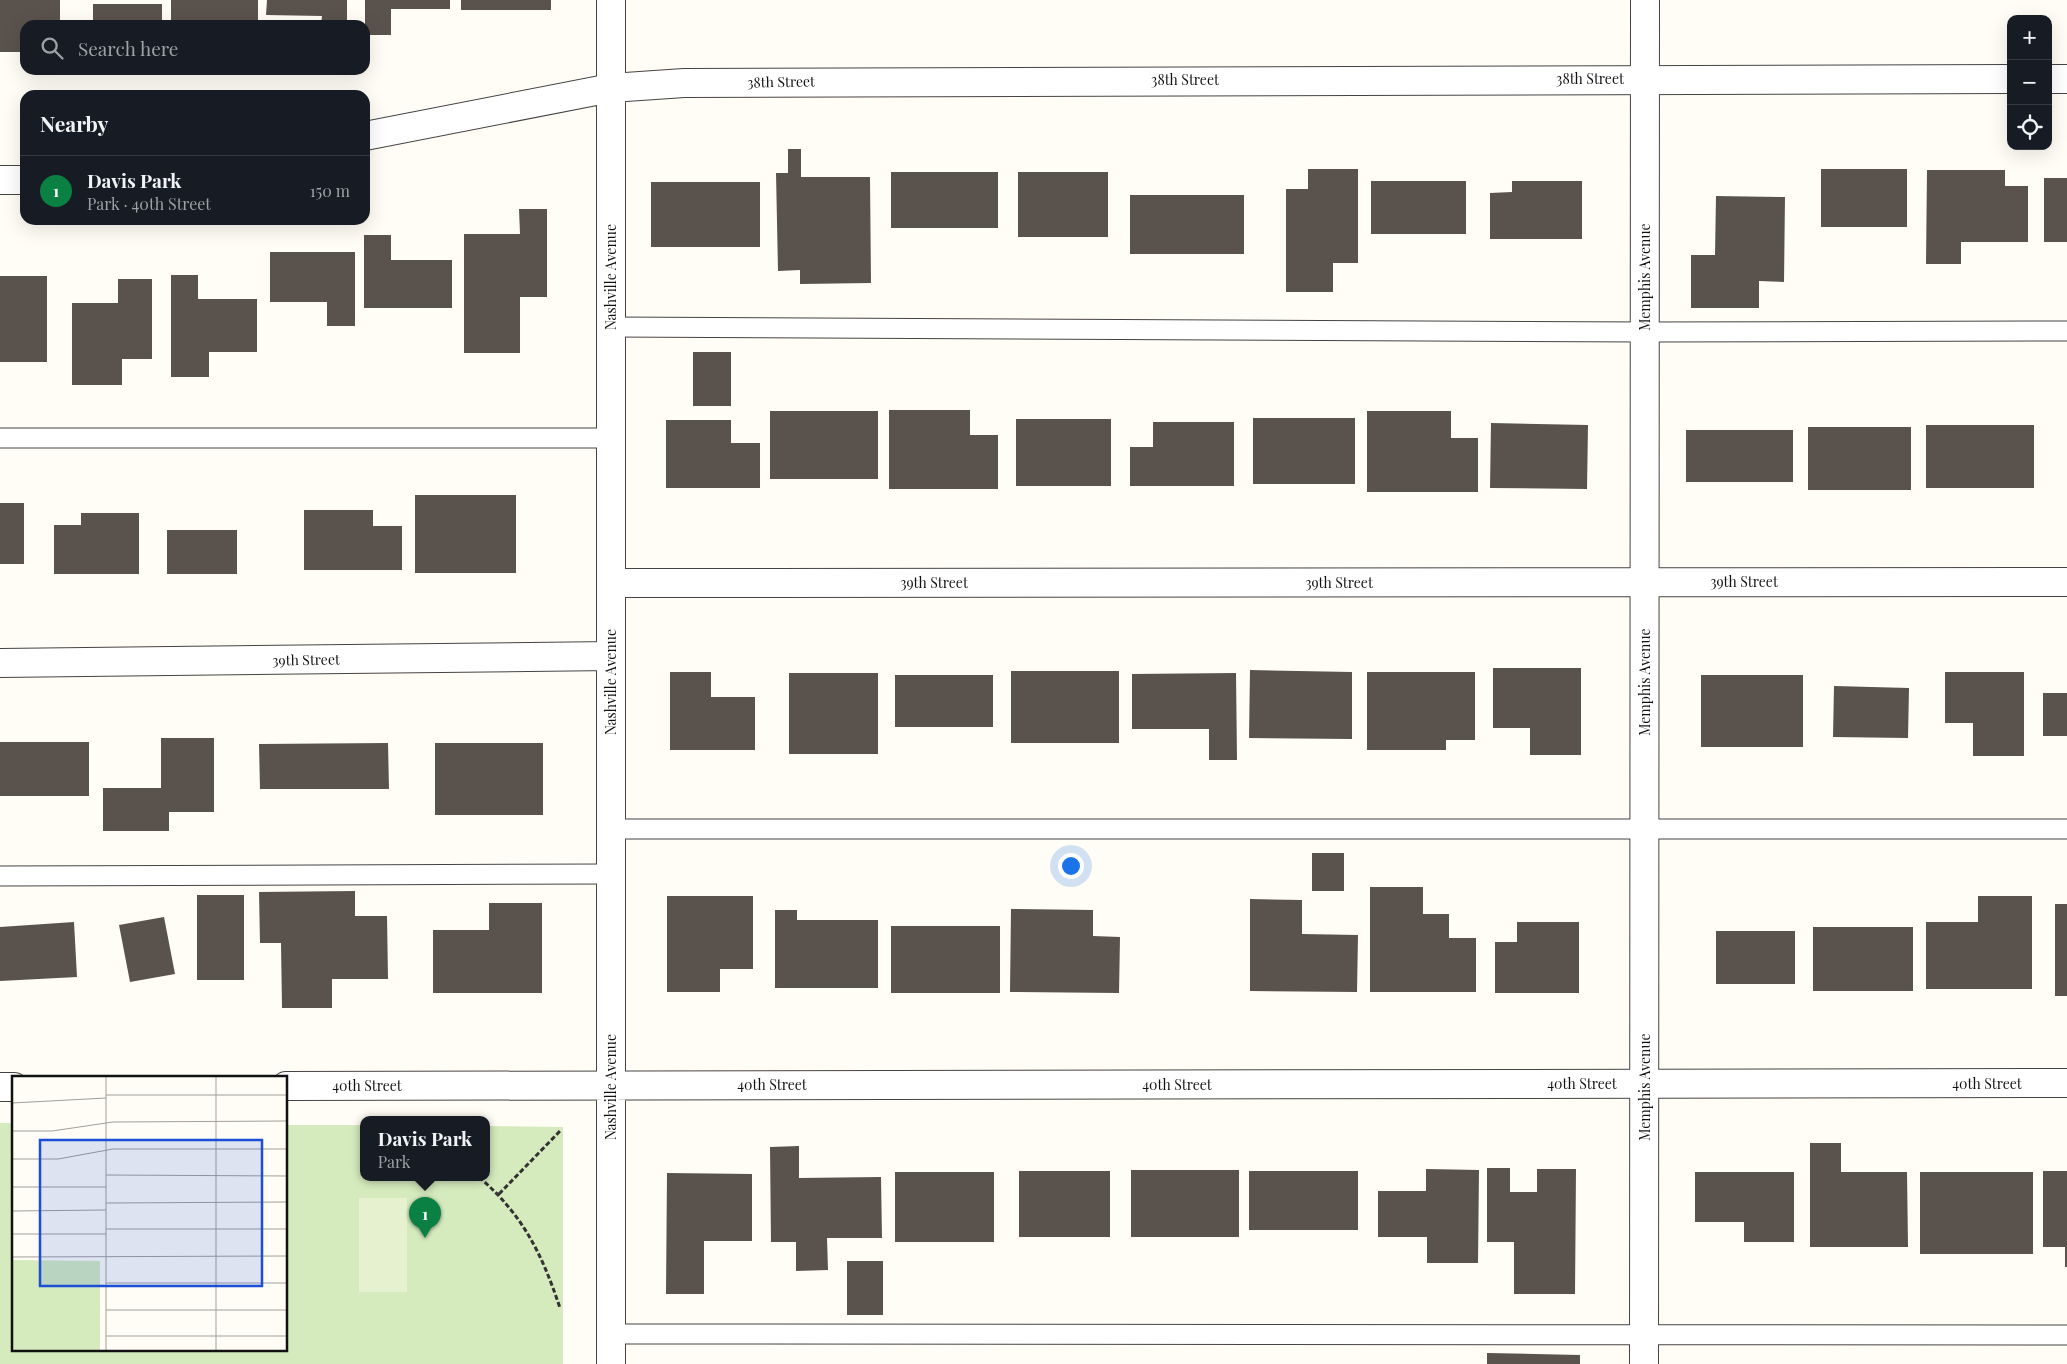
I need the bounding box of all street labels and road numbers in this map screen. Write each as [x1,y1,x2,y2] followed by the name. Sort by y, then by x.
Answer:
[1556,69,1625,88] street label: 38th Street
[1151,70,1220,89] street label: 38th Street
[747,71,816,92] street label: 38th Street
[1635,223,1654,331] street label: Memphis Avenue
[601,224,620,330] street label: Nashville Avenue
[1710,572,1779,591] street label: 39th Street
[900,573,969,592] street label: 39th Street
[1305,573,1374,592] street label: 39th Street
[1635,628,1654,736] street label: Memphis Avenue
[601,629,620,735] street label: Nashville Avenue
[272,649,341,670] street label: 39th Street
[1635,1033,1654,1141] street label: Memphis Avenue
[601,1034,620,1140] street label: Nashville Avenue
[1547,1074,1618,1093] street label: 40th Street
[1952,1074,2023,1093] street label: 40th Street
[737,1075,808,1094] street label: 40th Street
[1142,1075,1213,1094] street label: 40th Street
[332,1076,403,1095] street label: 40th Street

